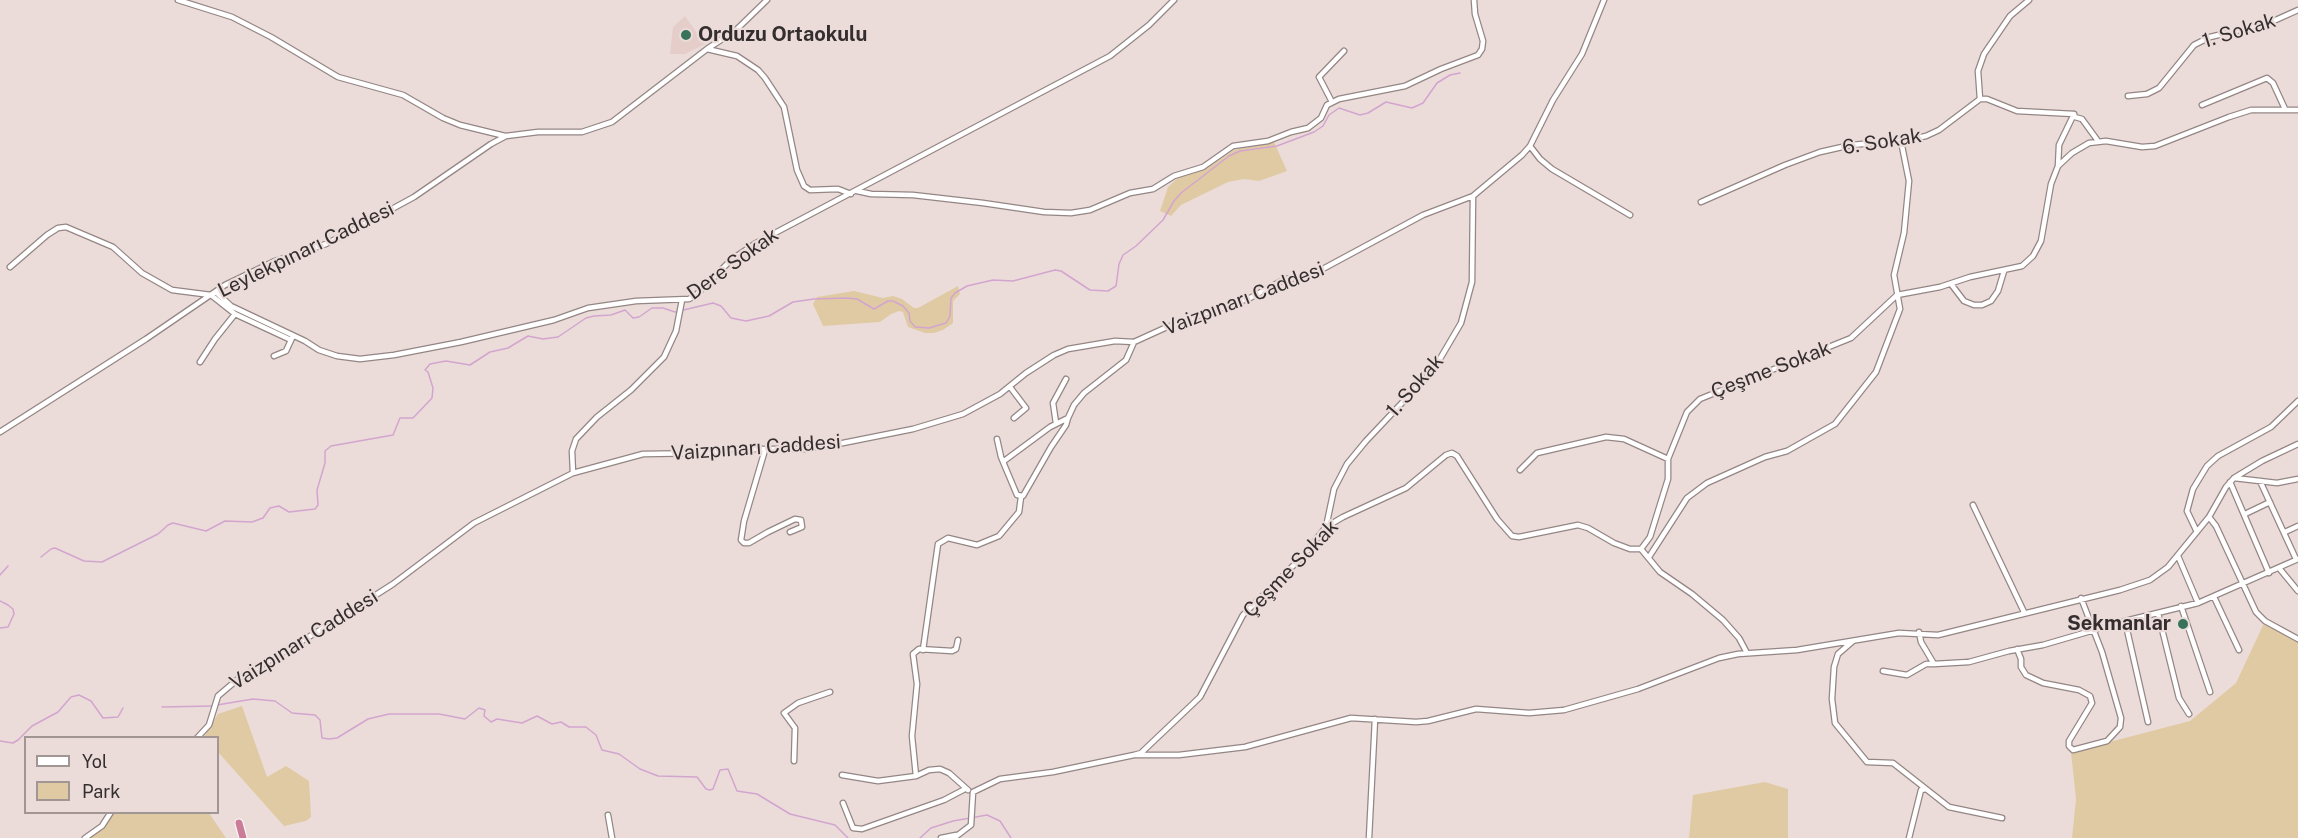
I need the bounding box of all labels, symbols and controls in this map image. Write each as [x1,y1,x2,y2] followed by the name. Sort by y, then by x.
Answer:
[2199,8,2279,54] street label: 1. Sokak
[698,23,867,47] place label: Orduzu Ortaokulu
[679,28,693,42] marker: Orduzu Ortaokulu
[1841,124,1923,160] street label: 6. Sokak
[214,197,398,303] street label: Leylekpınarı Caddesi
[683,223,783,305] street label: Dere Sokak
[1160,257,1328,341] street label: Vaizpınarı Caddesi
[1708,336,1834,404] street label: Çeşme Sokak
[1381,350,1449,422] street label: 1. Sokak
[670,430,842,466] street label: Vaizpınarı Caddesi
[1238,515,1344,623] street label: Çeşme Sokak
[226,585,382,695] street label: Vaizpınarı Caddesi
[2067,612,2171,636] place label: Sekmanlar
[2176,617,2190,631] marker: Sekmanlar
[24,736,219,814] legend
[82,751,107,772] text: Yol
[82,781,120,802] text: Park

